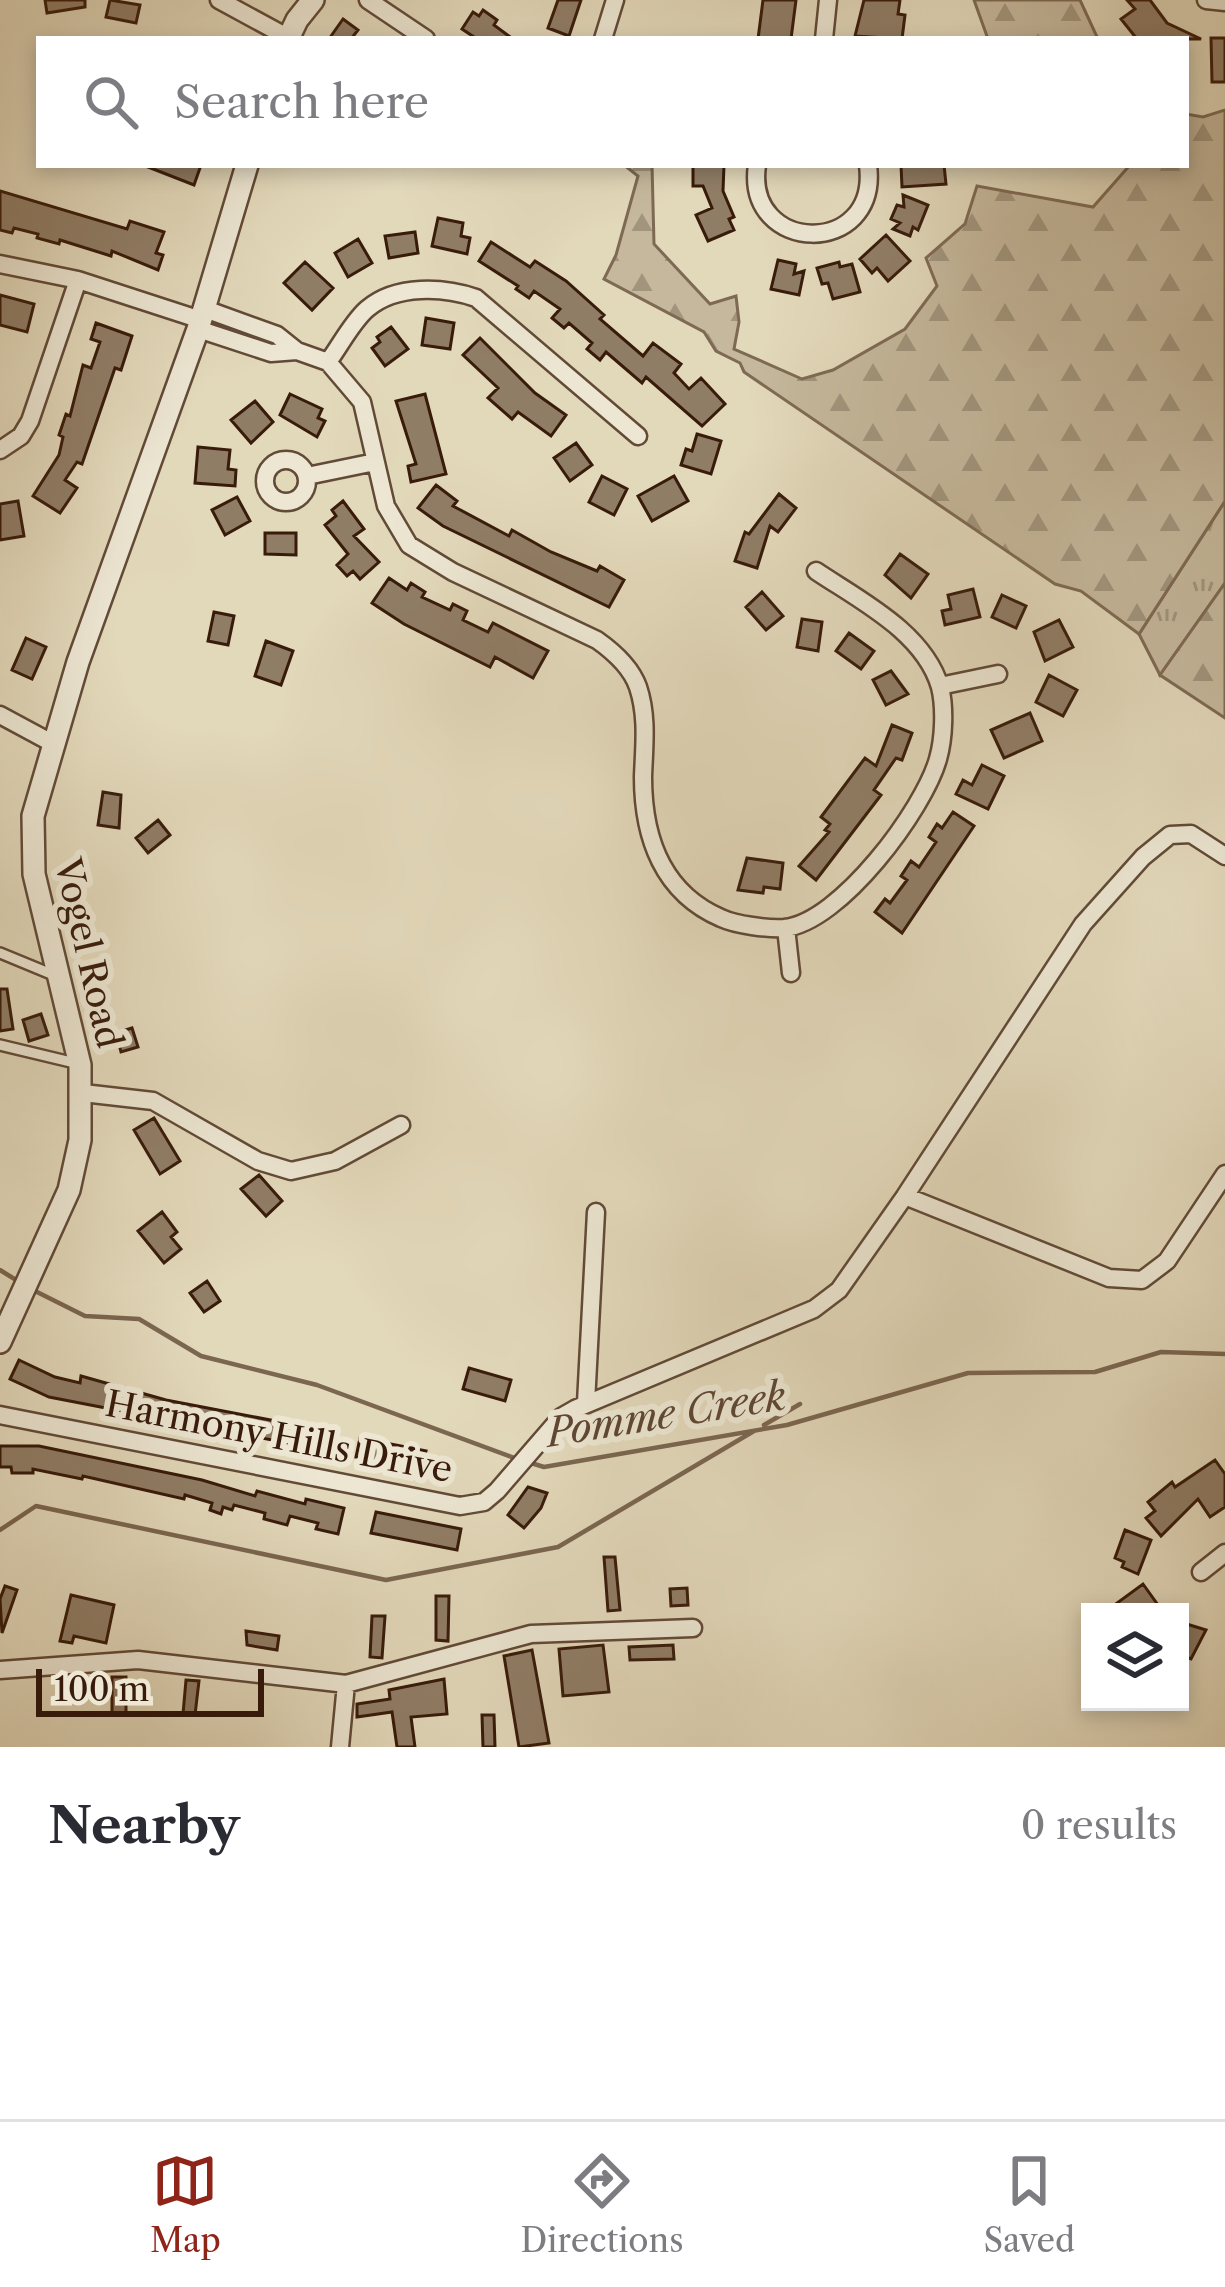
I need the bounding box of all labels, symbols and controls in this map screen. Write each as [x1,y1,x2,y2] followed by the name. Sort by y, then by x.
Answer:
[36,36,1189,168] search box
[78,69,144,135] icon: search
[174,74,429,130] text: Search here
[46,853,132,1052] street label: Vogel Road
[540,1371,789,1457] water label: Pomme Creek
[102,1381,456,1491] street label: Harmony Hills Drive
[1081,1603,1189,1711] map controls
[1081,1603,1189,1711] button: layers
[36,1663,264,1716] scale bar
[54,1669,149,1710] text: 100 m
[48,1794,240,1856] text: Nearby
[1021,1801,1177,1849] text: 0 results
[150,2148,221,2261] tab: Map
[521,2148,684,2261] tab: Directions
[983,2148,1075,2261] tab: Saved

